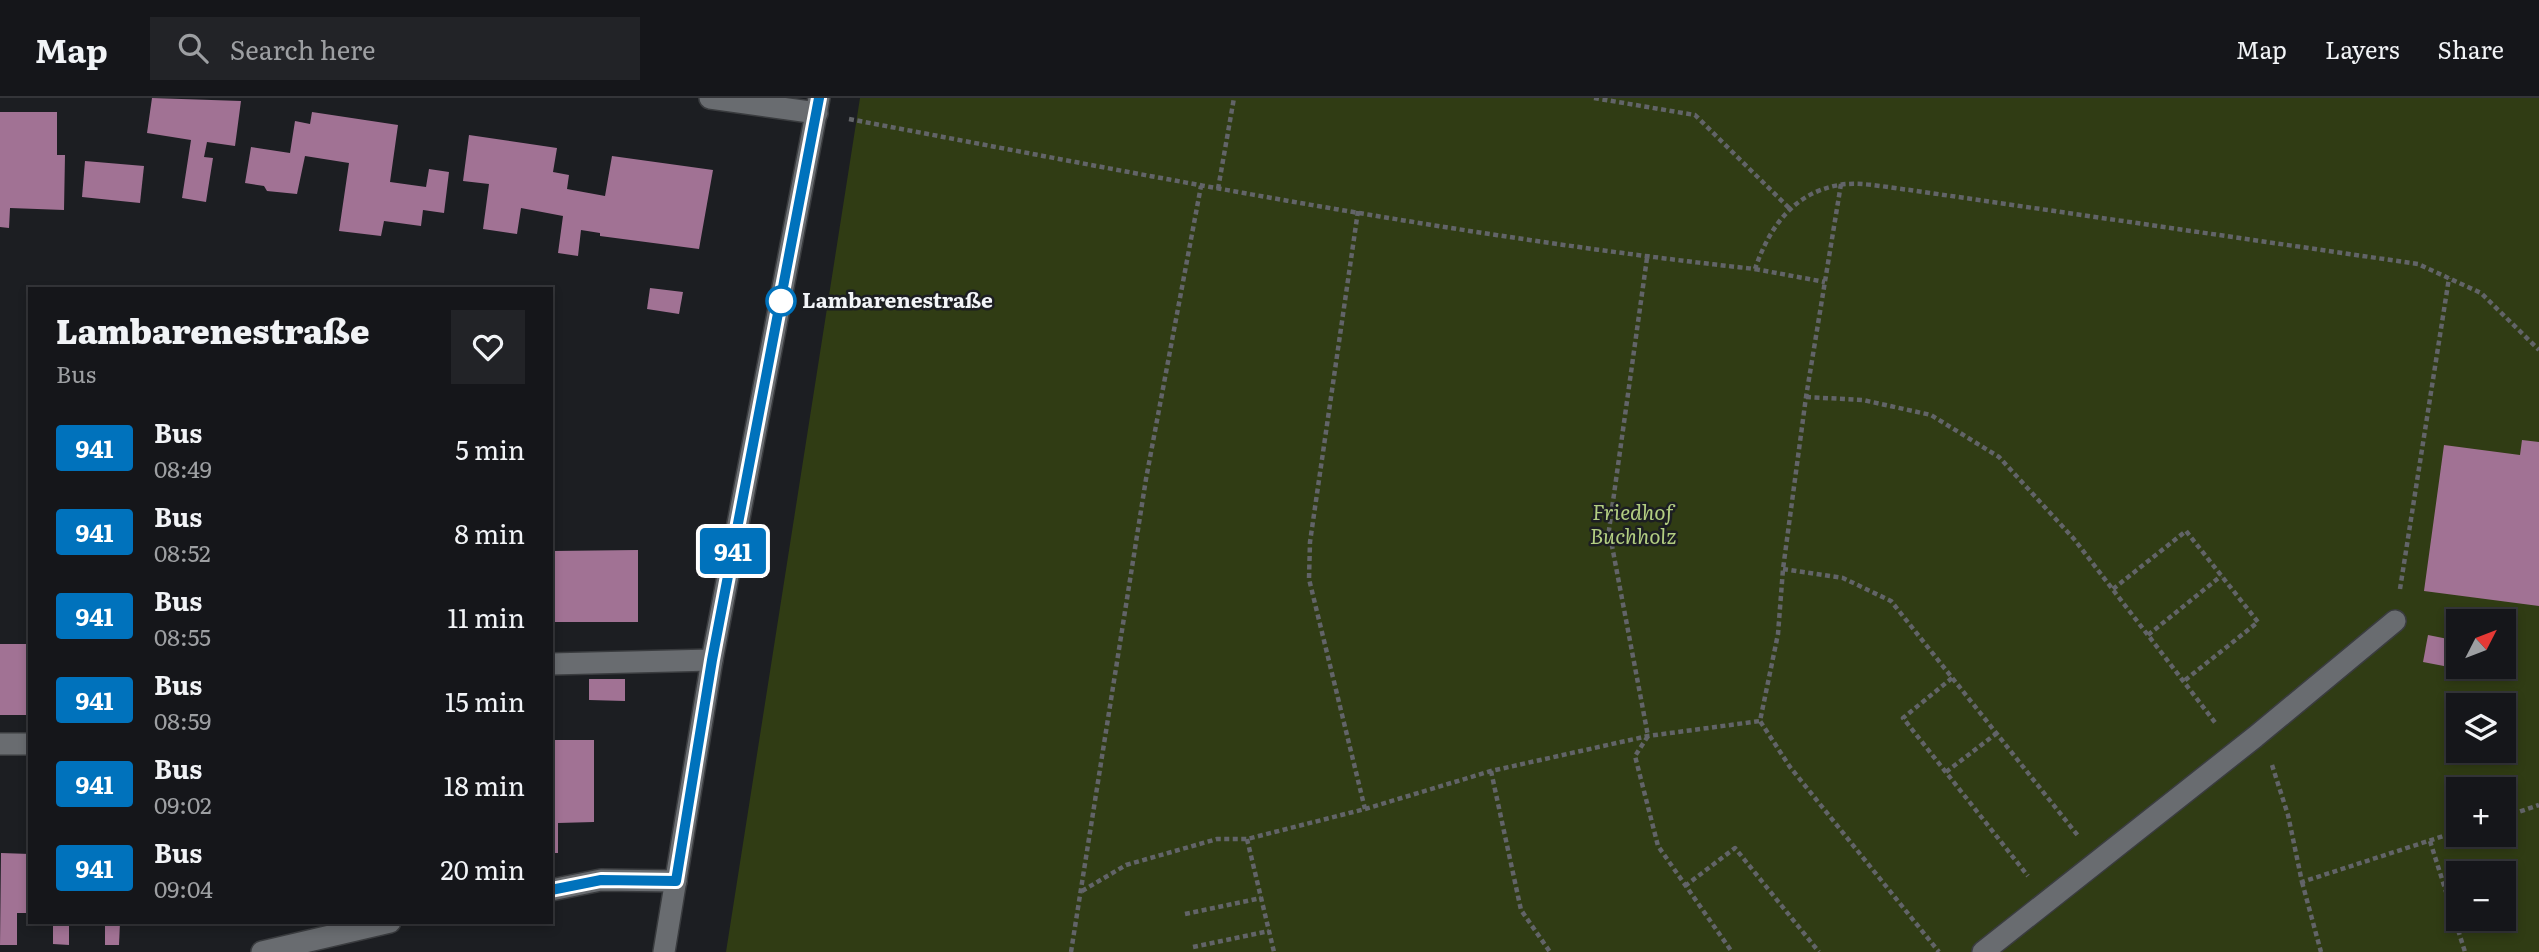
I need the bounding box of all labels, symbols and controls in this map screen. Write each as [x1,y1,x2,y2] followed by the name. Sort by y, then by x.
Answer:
[150,17,640,80] search box
[35,24,108,73] text: Map
[174,29,212,67] icon: search
[230,29,376,68] text: Search here
[2236,31,2287,66] text: Map
[2325,31,2399,66] text: Layers
[2437,31,2504,66] text: Share
[802,283,993,314] place label: Lambarenestraße
[766,286,796,316] marker: Lambarenestraße
[56,305,370,354] text: Lambarenestraße
[451,310,525,384] button: heart
[56,356,96,390] text: Bus
[154,412,202,451] text: Bus
[456,429,525,468] text: 5 min
[75,430,114,465] text: 941
[154,451,212,485] text: 08:49
[1590,495,1676,550] park label: Friedhof Buchholz
[154,496,202,535] text: Bus
[454,513,525,552] text: 8 min
[75,514,114,549] text: 941
[693,528,773,574] line badge: 941
[714,533,752,568] text: 941
[154,535,211,569] text: 08:52
[154,580,202,619] text: Bus
[448,597,525,636] text: 11 min
[75,598,114,633] text: 941
[2446,609,2516,679] north arrow
[2446,609,2516,931] map controls
[154,619,211,653] text: 08:55
[154,664,202,703] text: Bus
[445,681,525,720] text: 15 min
[75,682,114,717] text: 941
[2446,693,2516,763] button: layers
[154,703,211,737] text: 08:59
[154,748,202,787] text: Bus
[444,765,525,804] text: 18 min
[75,766,114,801] text: 941
[2446,777,2516,847] button: +
[154,787,212,821] text: 09:02
[154,832,202,871] text: Bus
[440,849,525,888] text: 20 min
[75,850,114,885] text: 941
[2446,861,2516,931] button: −
[154,871,213,905] text: 09:04

